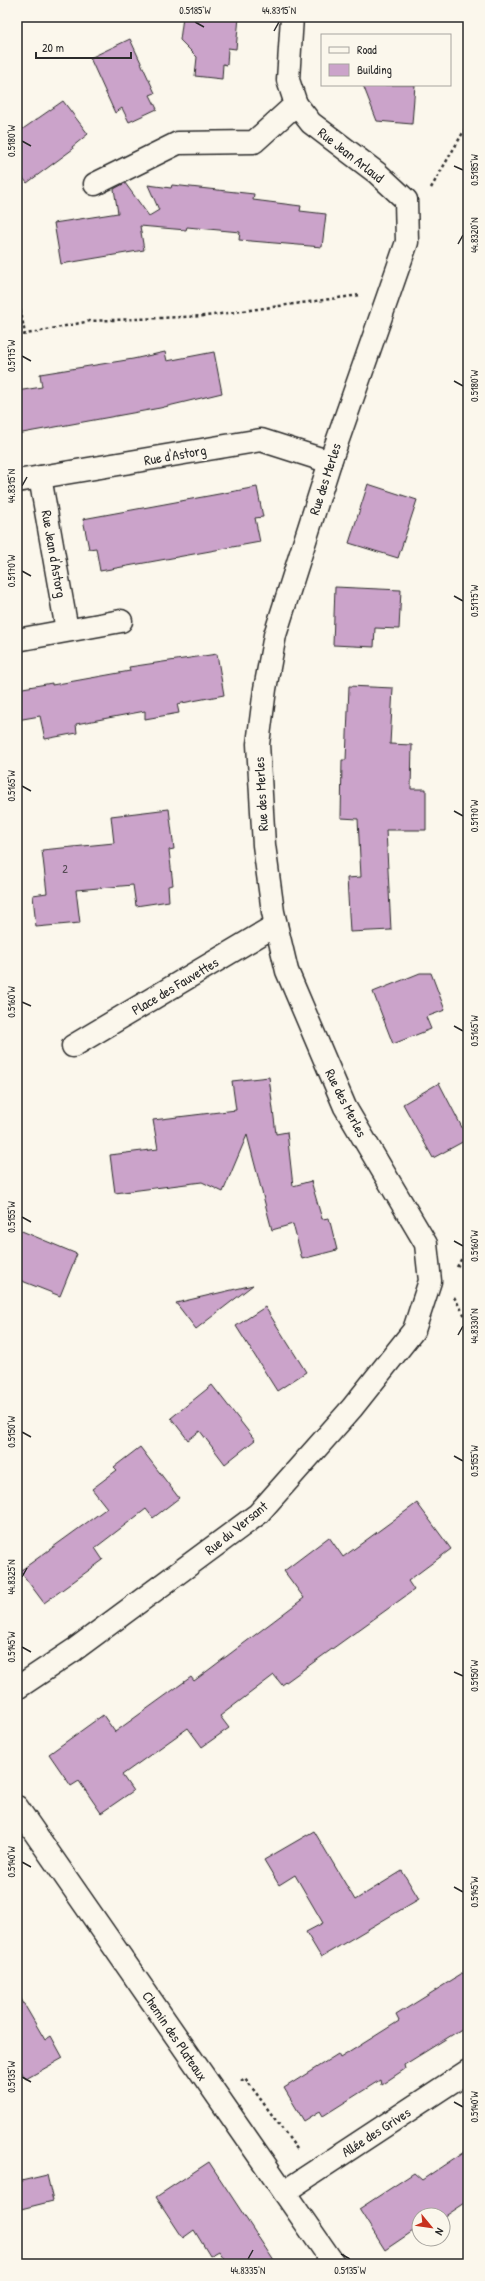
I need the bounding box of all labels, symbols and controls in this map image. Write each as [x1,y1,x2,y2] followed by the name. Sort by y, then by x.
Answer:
[179,4,212,17] text: 0.5185°W
[262,4,296,17] text: 44.8315°N
[36,34,131,60] scale bar
[321,34,451,86] legend
[42,39,64,56] text: 20 m
[357,41,377,58] text: Road
[357,61,392,78] text: Building
[314,123,389,187] street label: Rue Jean Arlaud
[5,124,18,157] text: 0.5180°W
[468,153,481,186] text: 0.5185°W
[468,217,481,253] text: 44.8320°N
[5,339,18,372] text: 0.5175°W
[468,369,481,402] text: 0.5180°W
[142,440,208,470] street label: Rue d'Astorg
[304,441,345,517] street label: Rue des Merles
[5,469,18,503] text: 44.8315°N
[36,509,72,599] street label: Rue Jean d'Astorg
[5,554,18,587] text: 0.5170°W
[468,584,481,617] text: 0.5175°W
[249,756,272,832] street label: Rue des Merles
[5,770,18,802] text: 0.5165°W
[468,799,481,832] text: 0.5170°W
[62,860,68,877] house number: 2
[128,952,222,1019] street label: Place des Fauvettes
[5,985,18,1018] text: 0.5160°W
[468,1015,481,1047] text: 0.5165°W
[321,1065,372,1140] street label: Rue des Merles
[5,1200,18,1233] text: 0.5155°W
[468,1229,481,1262] text: 0.5160°W
[468,1308,481,1344] text: 44.8330°N
[5,1415,18,1448] text: 0.5150°W
[468,1444,481,1477] text: 0.5155°W
[200,1496,271,1559] street label: Rue du Versant
[5,1560,18,1595] text: 44.8325°N
[5,1631,18,1662] text: 0.5145°W
[468,1659,481,1692] text: 0.5150°W
[5,1846,18,1878] text: 0.5140°W
[468,1876,481,1907] text: 0.5145°W
[138,1987,213,2084] street label: Chemin des Plateaux
[5,2060,18,2093] text: 0.5135°W
[468,2091,481,2123] text: 0.5140°W
[338,2102,414,2161] street label: Allée des Grives
[411,2207,451,2247] north arrow
[432,2226,447,2238] text: N
[231,2264,265,2277] text: 44.8335°N
[334,2264,367,2277] text: 0.5135°W

